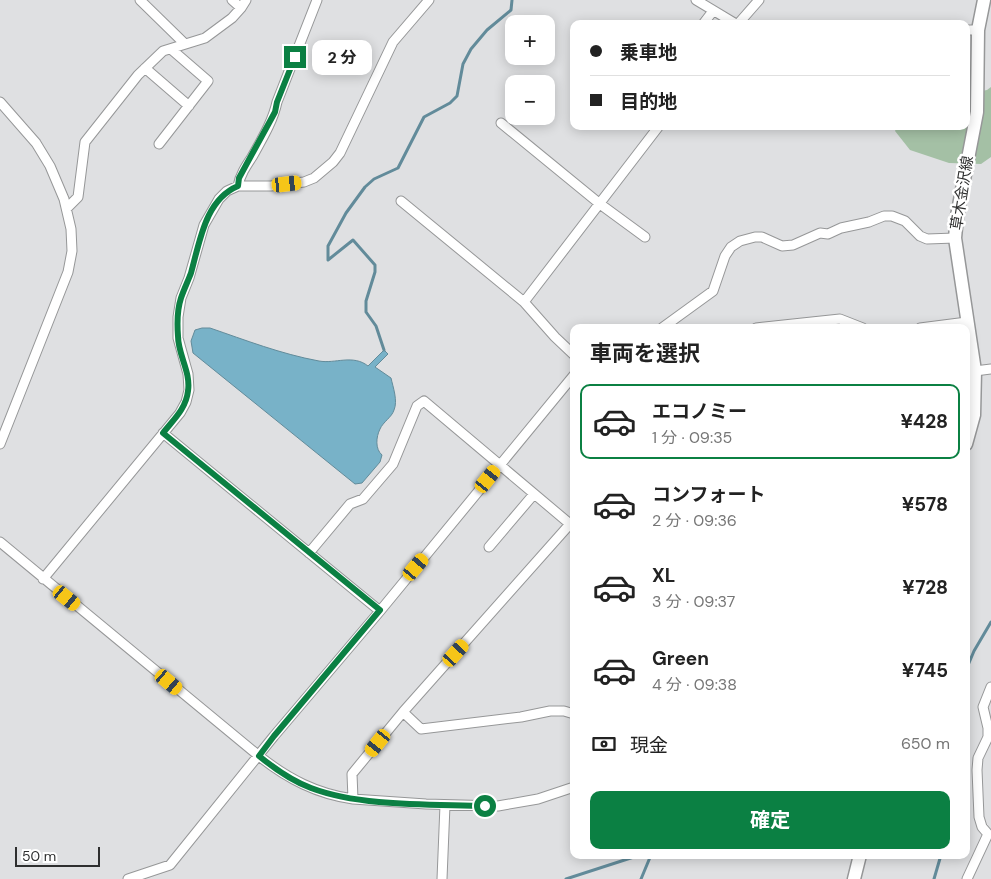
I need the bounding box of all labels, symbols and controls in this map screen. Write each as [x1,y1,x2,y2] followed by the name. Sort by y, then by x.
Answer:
[505,15,555,125] map controls
[505,15,555,65] button: +
[312,40,372,74] callout: 2 分
[620,40,677,65] text: 乗車地
[284,46,306,68] route end
[328,47,357,68] text: 2 分
[505,75,555,125] button: −
[620,89,677,114] text: 目的地
[946,154,978,232] street label: 草木金沢線
[271,175,302,193] car
[590,339,700,368] text: 車両を選択
[592,399,637,444] icon: car
[652,399,747,424] text: エコノミー
[900,409,948,434] text: ¥428
[652,427,732,448] text: 1 分 · 09:35
[472,463,503,495] car
[592,482,637,527] icon: car
[652,482,765,507] text: コンフォート
[902,492,948,517] text: ¥578
[652,510,737,531] text: 2 分 · 09:36
[400,551,431,583] car
[652,563,675,588] text: XL
[592,565,637,610] icon: car
[902,575,948,600] text: ¥728
[50,583,83,613] car
[652,591,735,612] text: 3 分 · 09:37
[440,637,471,669] car
[652,646,709,671] text: Green
[592,648,637,693] icon: car
[902,658,948,683] text: ¥745
[152,667,185,697] car
[652,674,737,695] text: 4 分 · 09:38
[362,727,393,759] car
[590,730,618,758] icon: cash
[630,733,668,758] text: 現金
[901,733,950,754] text: 650 m
[590,791,950,849] button: 確定
[474,795,496,817] route start
[15,844,100,867] scale bar
[22,847,56,865] text: 50 m

